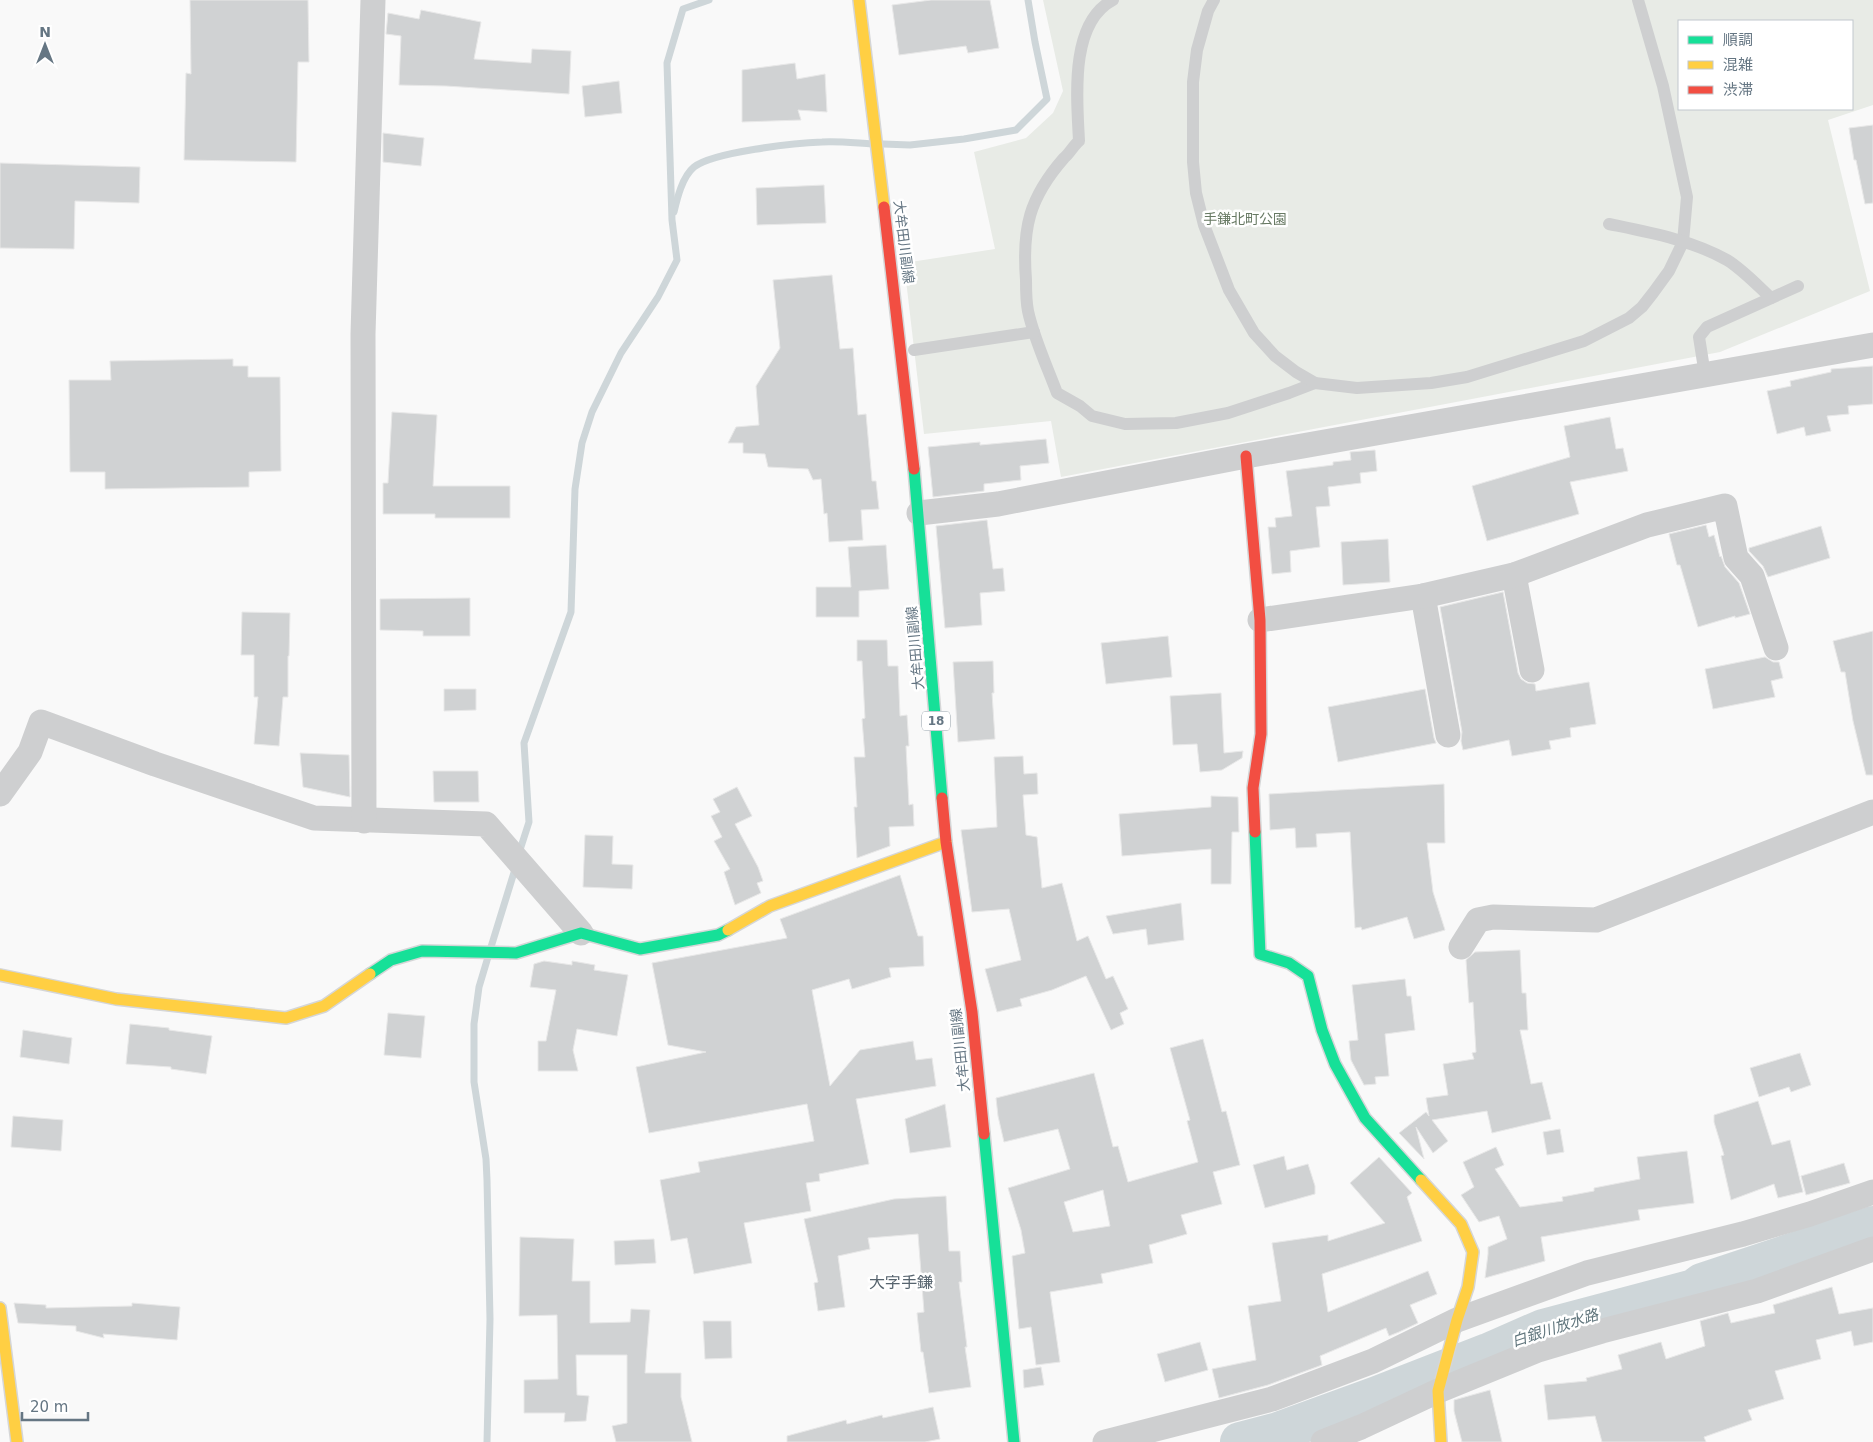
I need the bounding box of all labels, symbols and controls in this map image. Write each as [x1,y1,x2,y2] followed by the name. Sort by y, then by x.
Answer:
[20,20,70,70] north arrow
[1678,20,1853,110] legend
[39,24,51,40] text: N
[1723,31,1753,49] text: 順調
[1723,56,1753,74] text: 混雑
[1723,81,1753,99] text: 渋滞
[891,199,917,285] street label: 大牟田川副線
[1203,211,1287,227] park label: 手鎌北町公園
[903,605,927,691] street label: 大牟田川副線
[922,711,950,730] road number: 18
[948,1007,972,1093] street label: 大牟田川副線
[869,1273,933,1292] district label: 大字手鎌
[1509,1305,1602,1350] water label: 白銀川放水路
[22,1390,89,1422] scale bar
[30,1398,68,1416] text: 20 m

